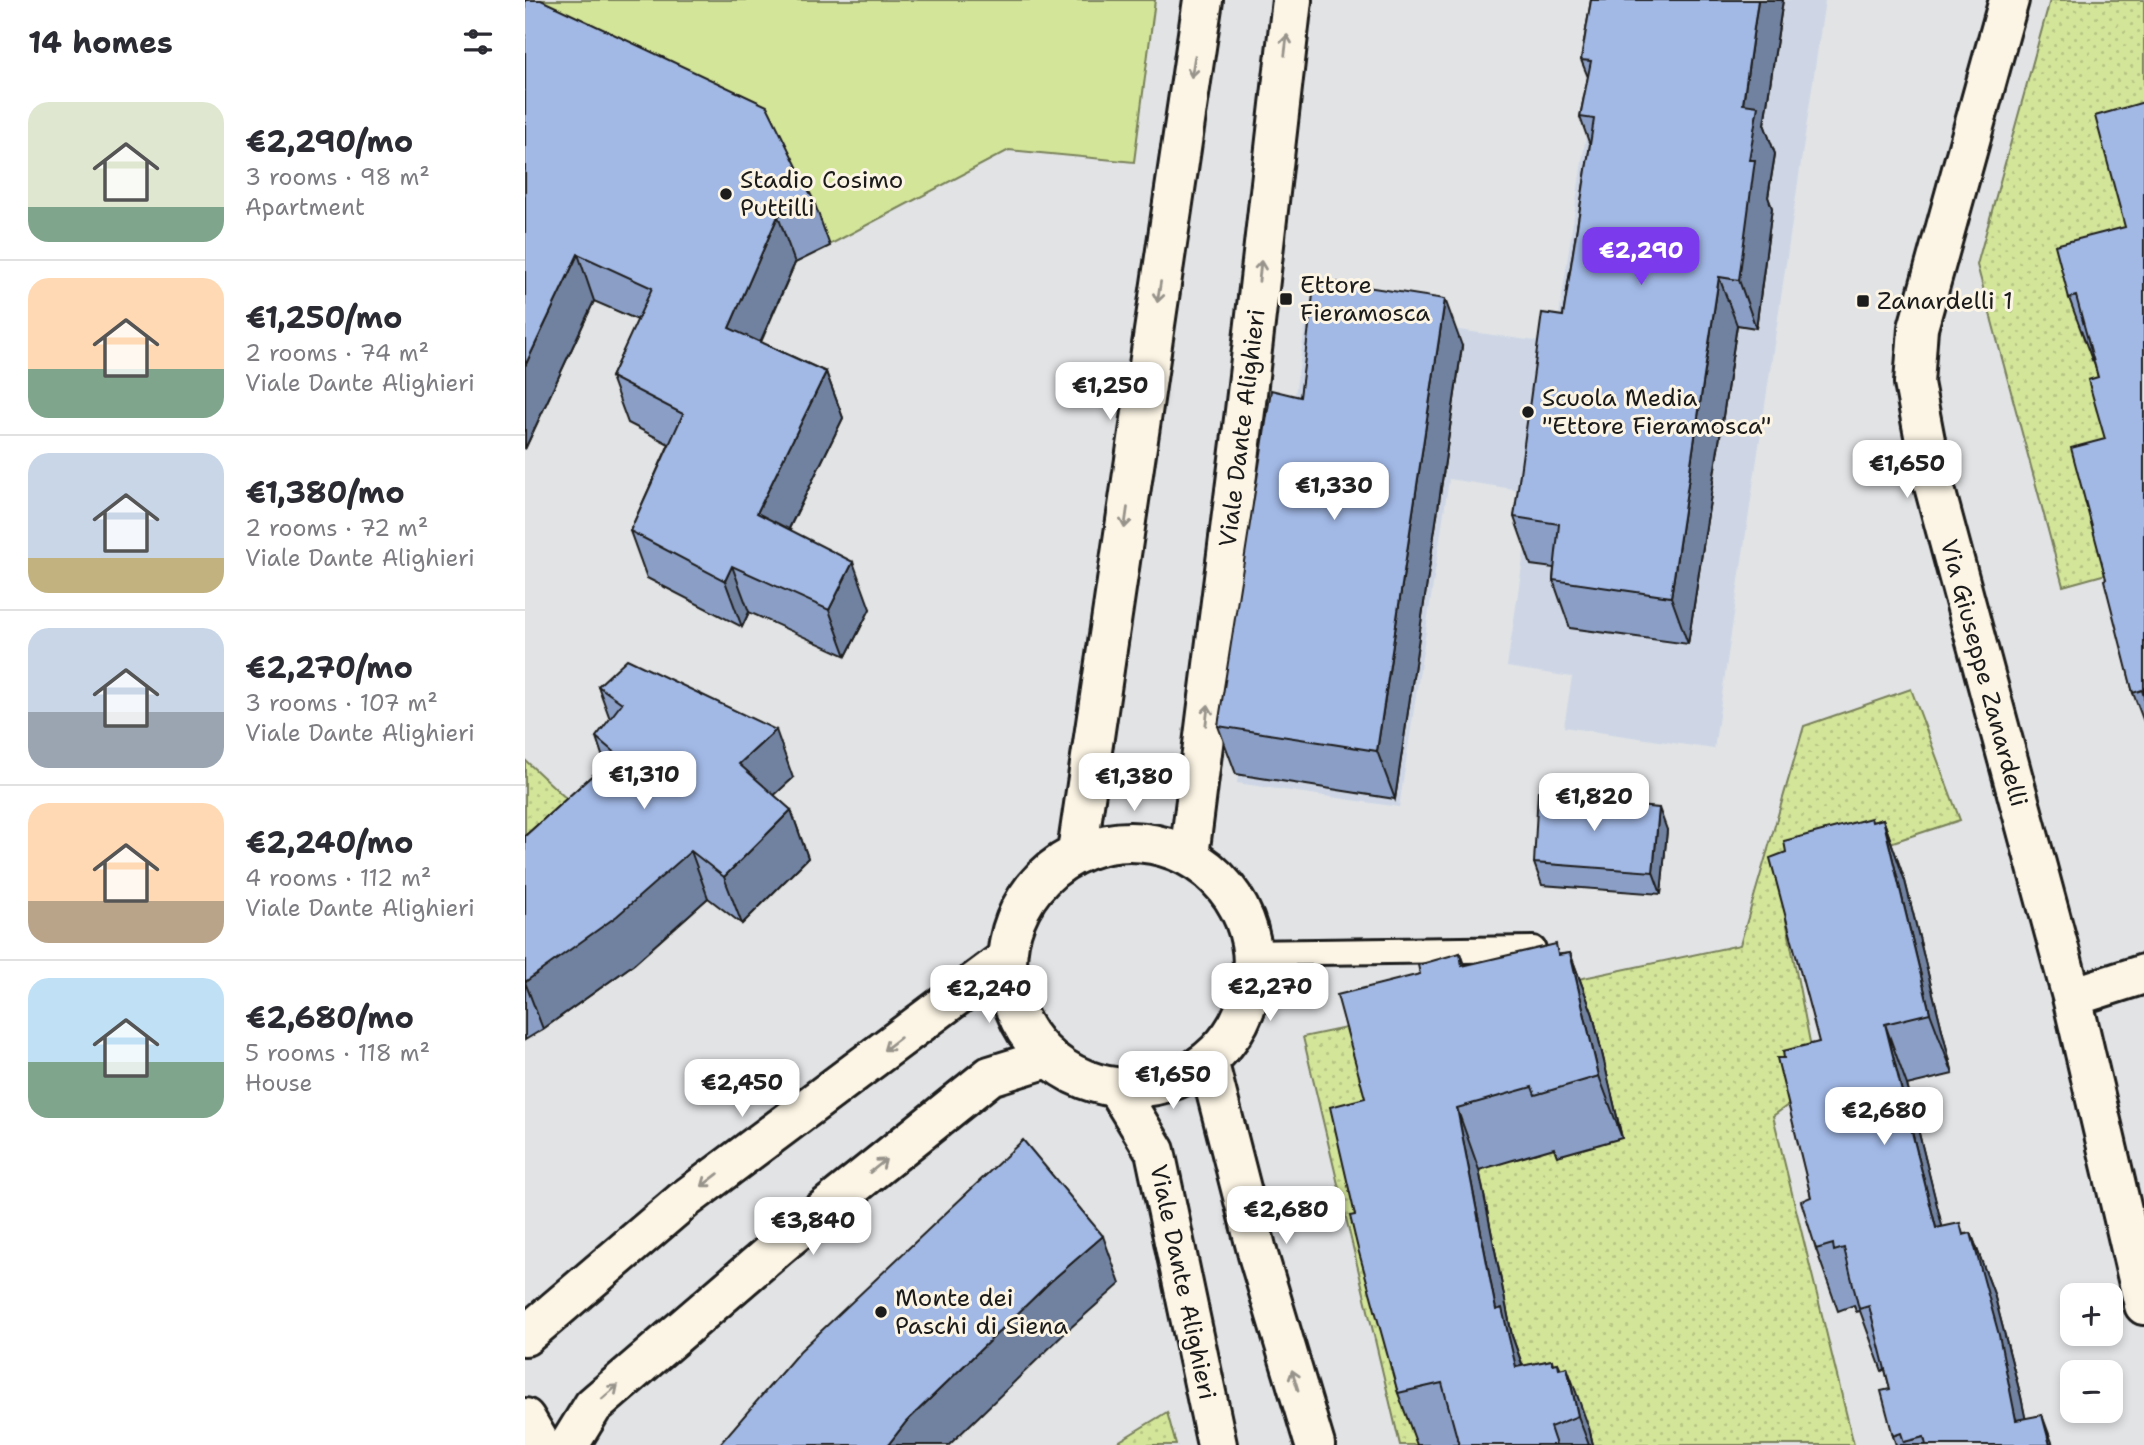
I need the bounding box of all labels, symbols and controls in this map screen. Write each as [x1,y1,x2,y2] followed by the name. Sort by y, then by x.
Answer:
[28,22,173,63] text: 14 homes
[459,23,497,61] icon: filters
[1280,34,1293,56] one-way arrow
[1186,56,1199,78] one-way arrow
[245,121,413,162] text: €2,290/mo
[84,130,168,214] icon: home
[245,162,430,192] text: 3 rooms · 98 m²
[740,164,903,224] place label: Stadio Cosimo Puttilli
[718,186,734,202] marker: Stadio Cosimo Puttilli
[245,192,365,222] text: Apartment
[1584,228,1698,287] pin: €2,290
[1598,235,1684,265] text: €2,290
[1254,260,1267,282] one-way arrow
[1300,269,1430,329] place label: Ettore Fieramosca
[1152,281,1165,303] one-way arrow
[1877,285,2013,317] place label: Zanardelli 1
[1278,291,1294,307] marker: Ettore Fieramosca
[1855,293,1871,309] marker: Zanardelli 1
[245,297,403,338] text: €1,250/mo
[84,306,168,390] icon: home
[1212,307,1272,549] street label: Viale Dante Alighieri
[245,338,429,368] text: 2 rooms · 74 m²
[1053,362,1167,422] pin: €1,250
[245,368,475,398] text: Viale Dante Alighieri
[1071,370,1149,400] text: €1,250
[1542,382,1772,442] place label: Scuola Media "Ettore Fieramosca"
[1520,404,1536,420] marker: Scuola Media "Ettore Fieramosca"
[1850,440,1964,500] pin: €1,650
[1869,448,1945,478] text: €1,650
[1277,462,1391,522] pin: €1,330
[1295,470,1373,500] text: €1,330
[245,472,405,513] text: €1,380/mo
[84,481,168,565] icon: home
[1119,506,1132,528] one-way arrow
[245,513,428,543] text: 2 rooms · 72 m²
[1933,536,2035,810] street label: Via Giuseppe Zanardelli
[245,543,475,573] text: Viale Dante Alighieri
[245,647,413,688] text: €2,270/mo
[84,656,168,740] icon: home
[245,688,438,718] text: 3 rooms · 107 m²
[1200,705,1213,727] one-way arrow
[245,718,475,748] text: Viale Dante Alighieri
[587,752,701,811] pin: €1,310
[1077,754,1191,813] pin: €1,380
[608,759,680,789] text: €1,310
[1095,761,1173,791] text: €1,380
[1537,774,1651,833] pin: €1,820
[1555,781,1633,811] text: €1,820
[245,822,413,863] text: €2,240/mo
[84,831,168,915] icon: home
[245,863,431,893] text: 4 rooms · 112 m²
[245,893,475,923] text: Viale Dante Alighieri
[1213,964,1327,1023] pin: €2,270
[932,965,1046,1025] pin: €2,240
[1227,971,1313,1001] text: €2,270
[946,973,1032,1003] text: €2,240
[245,997,414,1038] text: €2,680/mo
[84,1006,168,1090] icon: home
[883,1036,902,1051] one-way arrow
[245,1038,430,1068] text: 5 rooms · 118 m²
[1116,1052,1230,1111] pin: €1,650
[1135,1059,1211,1089] text: €1,650
[685,1060,799,1119] pin: €2,450
[701,1067,783,1097] text: €2,450
[245,1068,313,1098] text: House
[1827,1088,1941,1147] pin: €2,680
[1841,1095,1927,1125] text: €2,680
[868,1159,886,1174] one-way arrow
[1142,1161,1224,1403] street label: Viale Dante Alighieri
[701,1173,720,1188] one-way arrow
[1229,1186,1343,1246] pin: €2,680
[1243,1194,1329,1224] text: €2,680
[756,1198,870,1257] pin: €3,840
[770,1205,856,1235] text: €3,840
[895,1282,1068,1342] place label: Monte dei Paschi di Siena
[2060,1283,2123,1423] map controls
[2060,1283,2123,1346] button: +
[873,1304,889,1320] marker: Monte dei Paschi di Siena
[2060,1360,2123,1423] button: −
[1287,1369,1300,1391] one-way arrow
[601,1384,619,1400] one-way arrow

